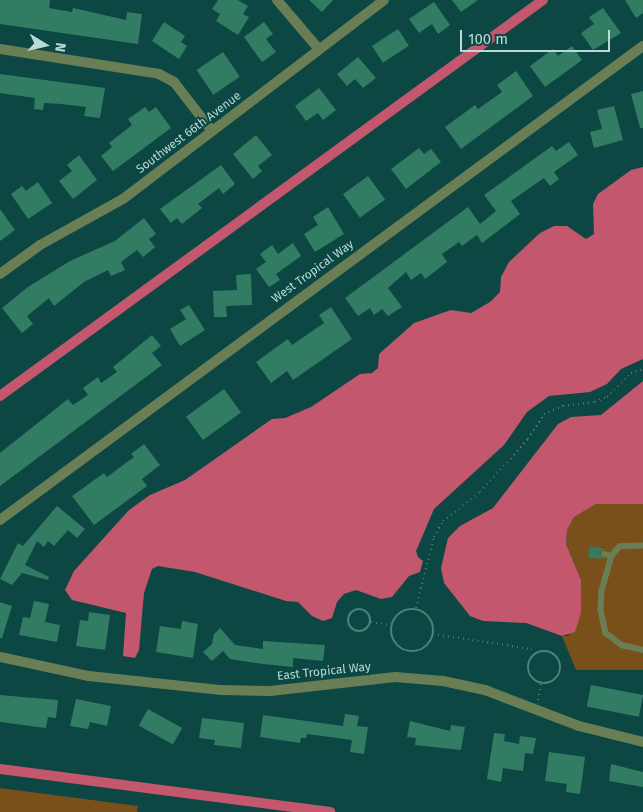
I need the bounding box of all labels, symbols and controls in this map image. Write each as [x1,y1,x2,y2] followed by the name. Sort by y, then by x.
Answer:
[20,20,70,70] north arrow
[463,20,613,52] scale bar
[468,30,508,48] text: 100 m
[51,41,69,53] text: N
[134,89,244,177] street label: Southwest 66th Avenue
[269,237,357,307] street label: West Tropical Way
[277,660,371,684] street label: East Tropical Way

